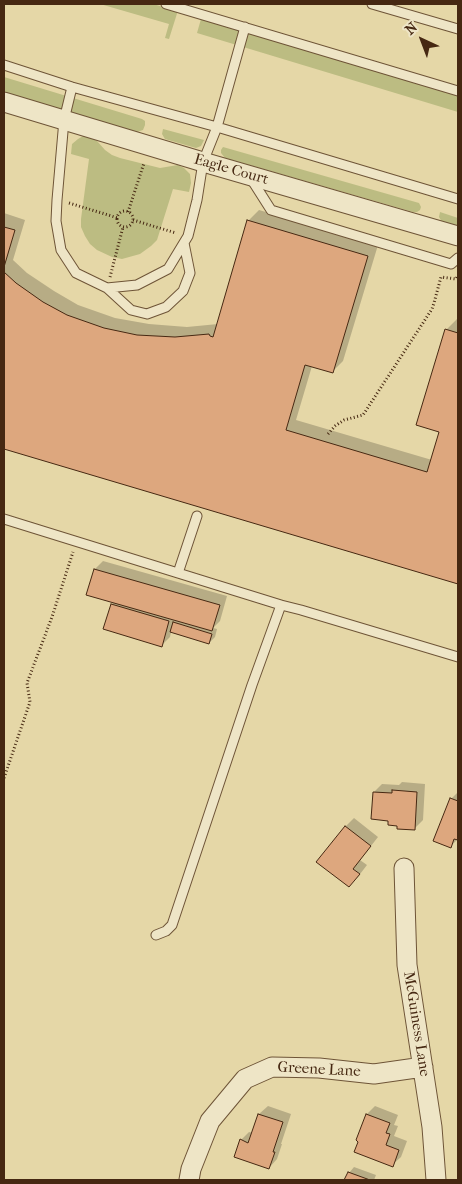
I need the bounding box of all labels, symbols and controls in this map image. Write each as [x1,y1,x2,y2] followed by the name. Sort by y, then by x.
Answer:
[397,15,447,65] north arrow
[402,19,421,39] text: N
[192,151,270,189] street label: Eagle Court
[399,970,433,1078] street label: McGuiness Lane
[277,1059,361,1081] street label: Greene Lane

